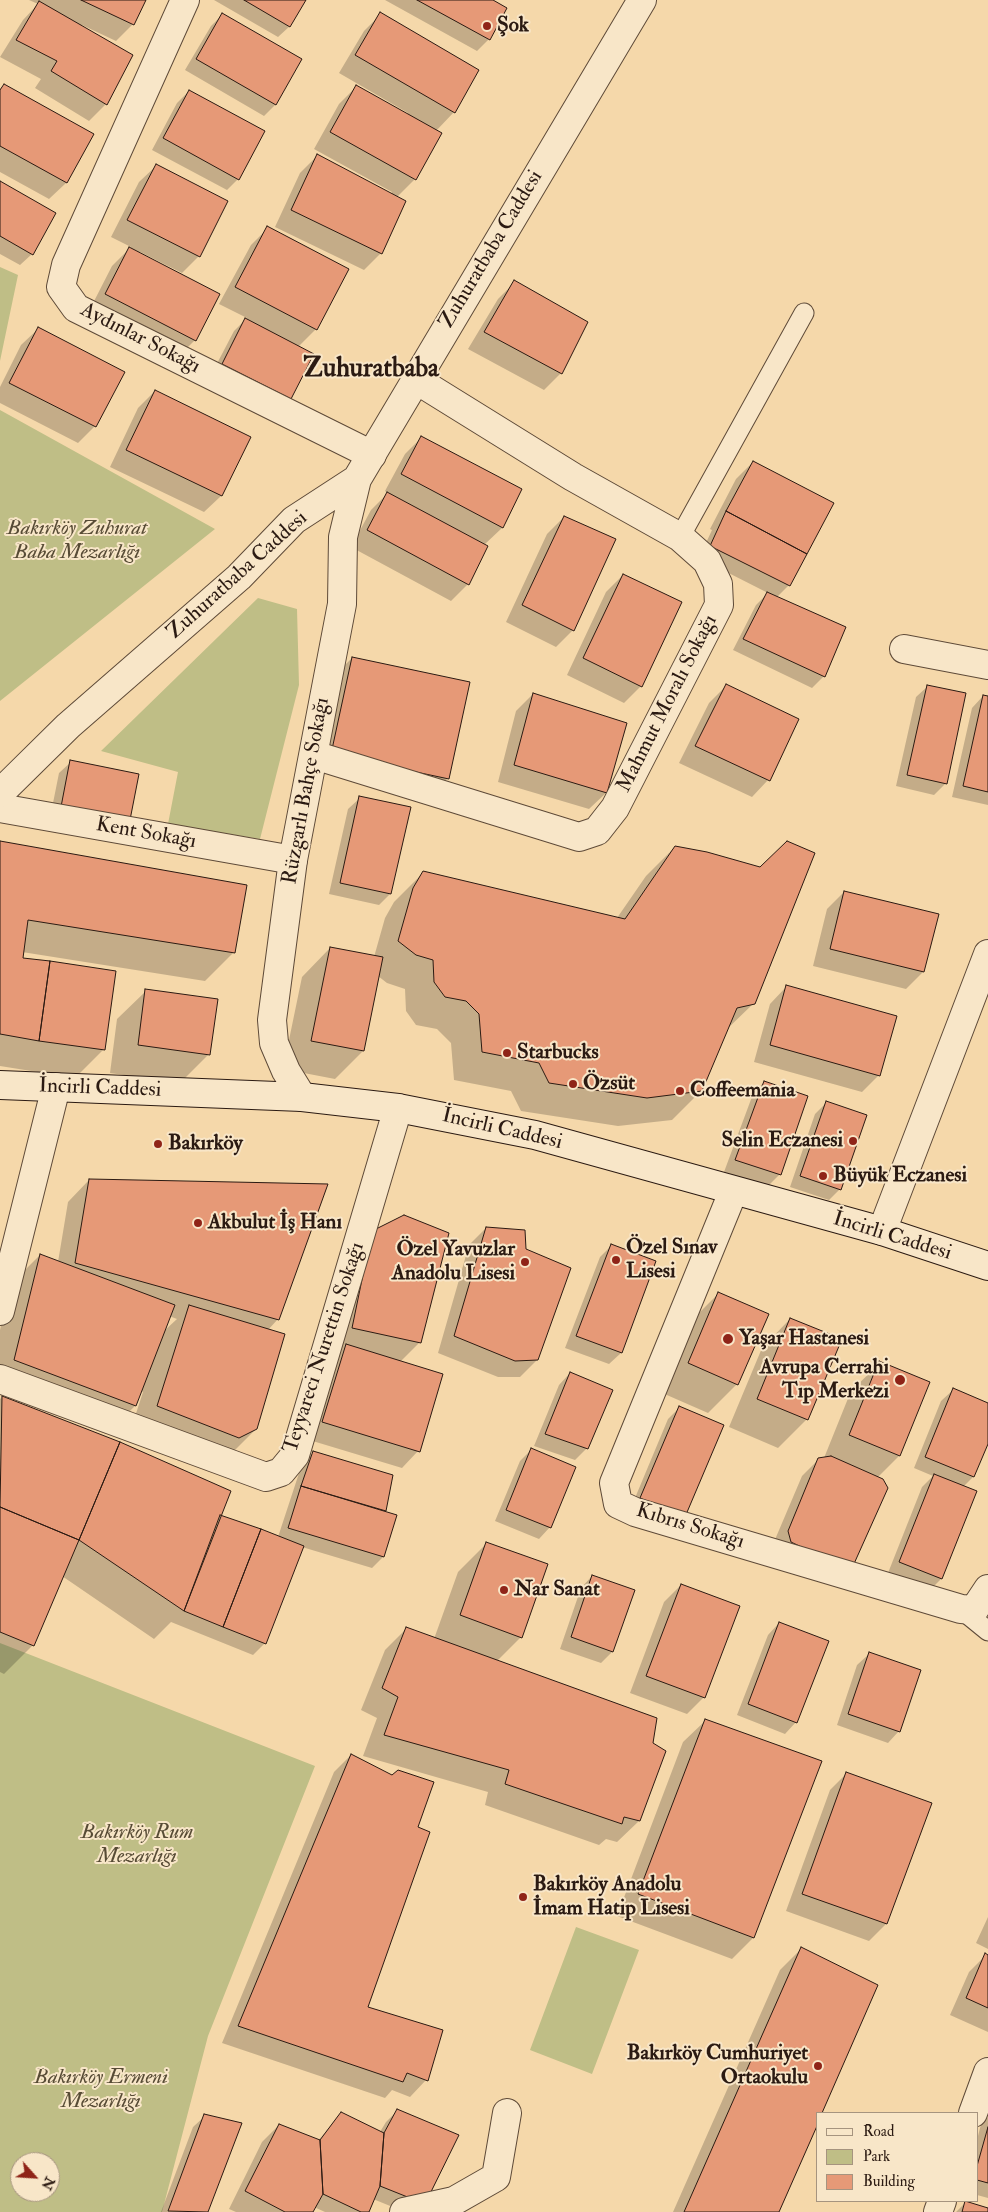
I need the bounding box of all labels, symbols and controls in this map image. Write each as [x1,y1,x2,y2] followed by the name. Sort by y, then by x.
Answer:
[497,13,529,39] place label: Şok
[481,20,493,32] marker: Şok
[435,166,549,334] street label: Zuhuratbaba Caddesi
[76,298,204,380] street label: Aydınlar Sokağı
[303,354,439,386] district label: Zuhuratbaba
[163,506,313,646] street label: Zuhuratbaba Caddesi
[7,516,147,566] park label: Bakırköy Zuhurat Baba Mezarlığı
[612,611,724,797] street label: Mahmut Moralı Sokağı
[278,696,336,886] street label: Rüzgarlı Bahçe Sokağı
[94,813,198,855] street label: Kent Sokağı
[517,1040,599,1066] place label: Starbucks
[501,1047,513,1059] marker: Starbucks
[583,1071,635,1097] place label: Özsüt
[38,1074,162,1104] street label: İncirli Caddesi
[567,1078,579,1090] marker: Özsüt
[690,1078,795,1104] place label: Coffeemania
[674,1085,686,1097] marker: Coffeemania
[439,1104,565,1156] street label: İncirli Caddesi
[722,1128,843,1154] place label: Selin Eczanesi
[168,1131,243,1157] place label: Bakırköy
[847,1135,859,1147] marker: Selin Eczanesi
[152,1138,164,1150] marker: Bakırköy
[833,1163,967,1189] place label: Büyük Eczanesi
[817,1170,829,1182] marker: Büyük Eczanesi
[830,1207,954,1267] street label: İncirli Caddesi
[208,1210,342,1236] place label: Akbulut İş Hanı
[192,1217,204,1229] marker: Akbulut İş Hanı
[626,1235,717,1285] place label: Özel Sınav Lisesi
[392,1237,515,1287] place label: Özel Yavuzlar Anadolu Lisesi
[279,1239,371,1457] street label: Teyyareci Nurettin Sokağı
[610,1254,622,1266] marker: Özel Sınav Lisesi
[519,1256,531,1268] marker: Özel Yavuzlar Anadolu Lisesi
[739,1326,869,1352] place label: Yaşar Hastanesi
[721,1332,735,1346] marker: Yaşar Hastanesi
[760,1355,889,1405] place label: Avrupa Cerrahi Tıp Merkezi
[893,1373,907,1387] marker: Avrupa Cerrahi Tıp Merkezi
[633,1499,747,1555] street label: Kıbrıs Sokağı
[514,1577,600,1603] place label: Nar Sanat
[498,1584,510,1596] marker: Nar Sanat
[81,1820,193,1870] park label: Bakırköy Rum Mezarlığı
[533,1872,690,1922] place label: Bakırköy Anadolu İmam Hatip Lisesi
[517,1891,529,1903] marker: Bakırköy Anadolu İmam Hatip Lisesi
[627,2041,808,2091] place label: Bakırköy Cumhuriyet Ortaokulu
[812,2060,824,2072] marker: Bakırköy Cumhuriyet Ortaokulu
[34,2065,168,2115] park label: Bakırköy Ermeni Mezarlığı
[816,2112,978,2202] legend
[863,2122,894,2141] text: Road
[863,2147,890,2166] text: Park
[10,2152,60,2202] north arrow
[863,2172,915,2191] text: Building
[38,2174,58,2193] text: N

